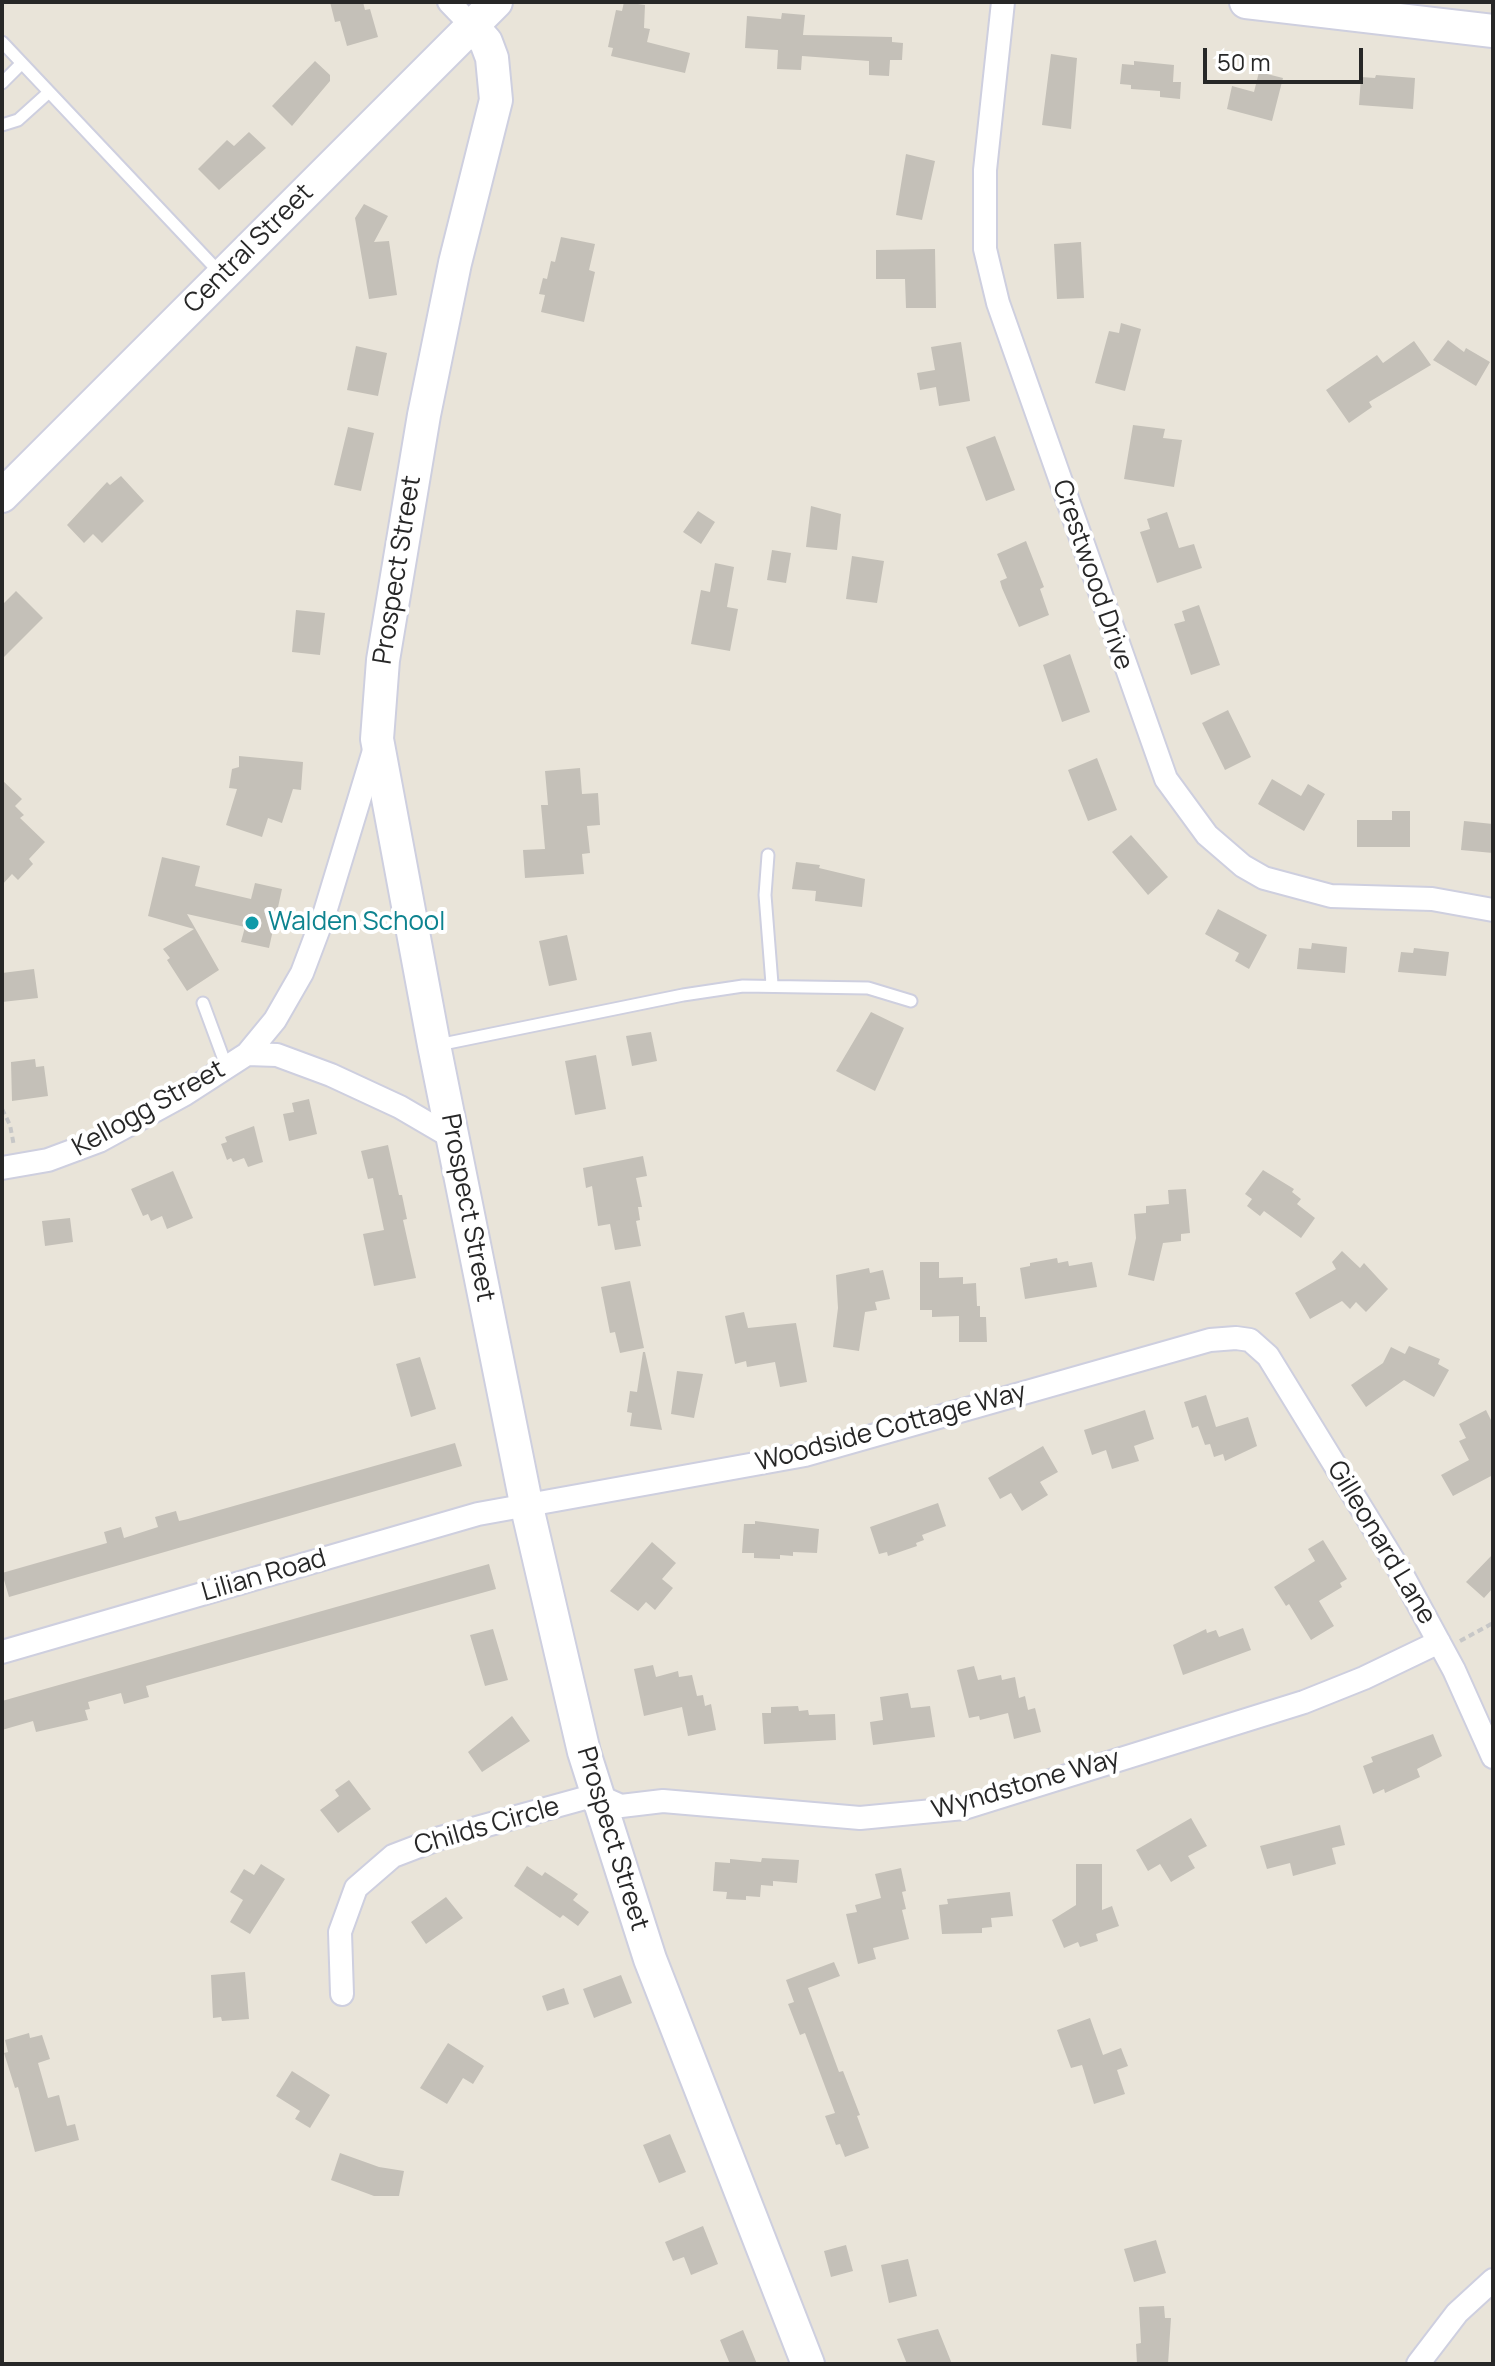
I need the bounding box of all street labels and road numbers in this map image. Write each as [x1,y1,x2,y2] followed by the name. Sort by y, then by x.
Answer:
[178,178,320,320] street label: Central Street
[368,473,428,667] street label: Prospect Street
[1045,476,1139,674] street label: Crestwood Drive
[67,1054,231,1164] street label: Kellogg Street
[433,1111,501,1305] street label: Prospect Street
[752,1377,1030,1479] street label: Woodside Cottage Way
[1320,1456,1442,1630] street label: Gilleonard Lane
[198,1543,330,1609] street label: Lilian Road
[569,1743,655,1935] street label: Prospect Street
[928,1743,1124,1827] street label: Wyndstone Way
[411,1791,563,1863] street label: Childs Circle

